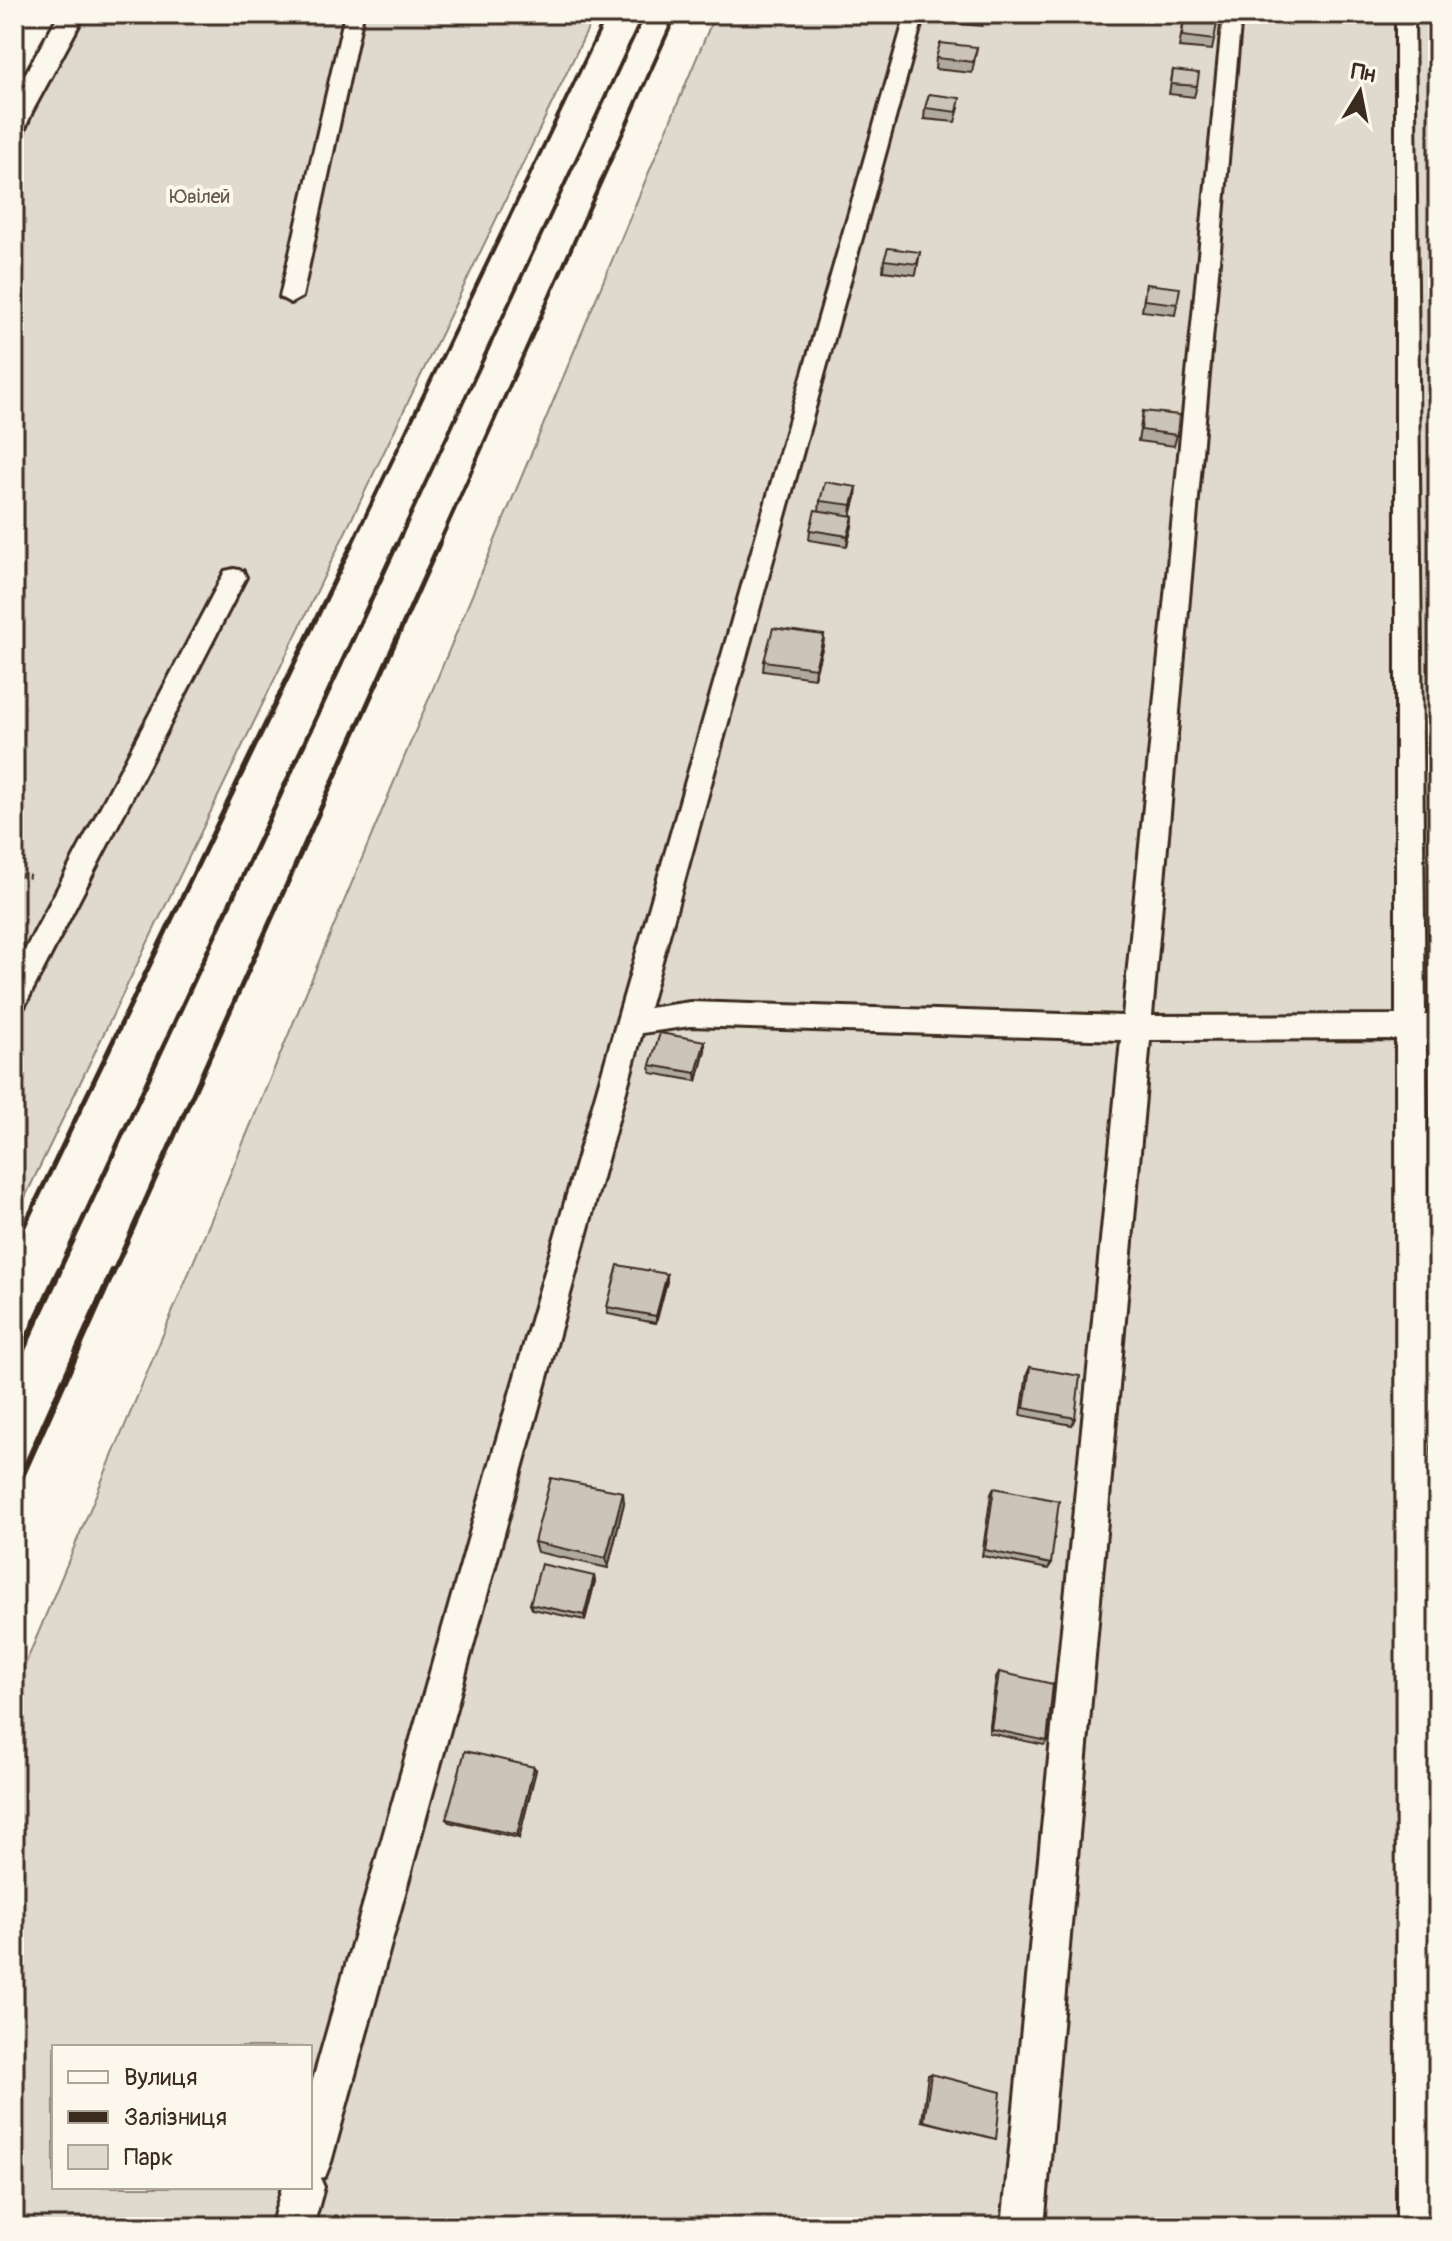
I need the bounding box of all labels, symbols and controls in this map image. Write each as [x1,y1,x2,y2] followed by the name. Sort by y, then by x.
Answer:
[1320,52,1400,132] north arrow
[1349,57,1378,89] text: Пн
[170,184,230,209] park label: Ювілей
[52,2045,312,2189] legend
[124,2063,197,2092] text: Вулиця
[124,2103,227,2132] text: Залізниця
[124,2143,173,2172] text: Парк

